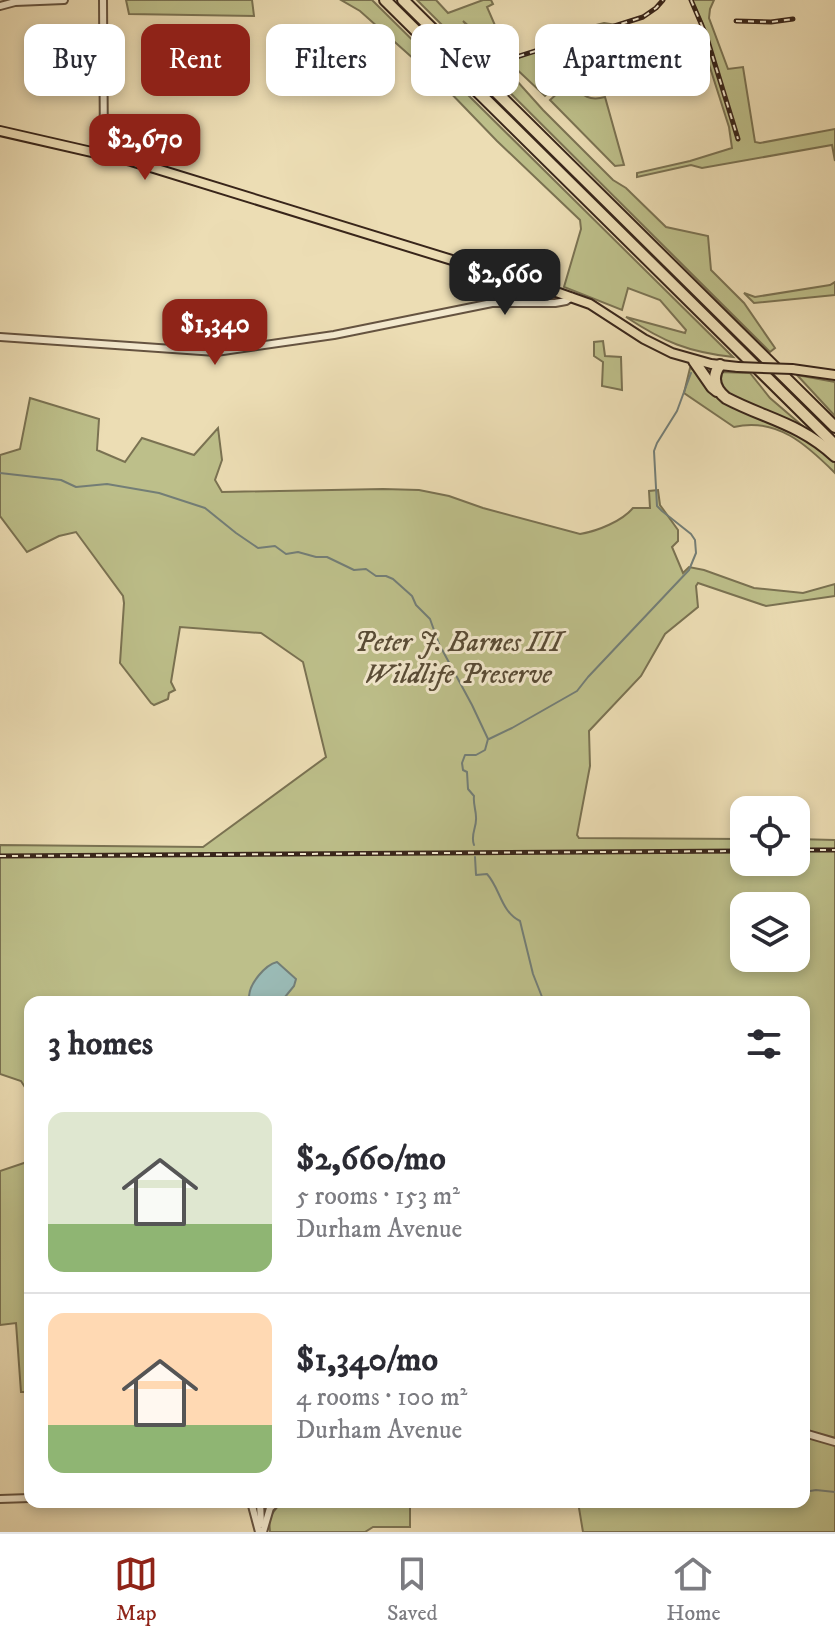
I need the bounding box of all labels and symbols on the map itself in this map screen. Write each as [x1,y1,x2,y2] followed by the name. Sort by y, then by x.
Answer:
[80,114,210,182] pin: $2,670
[440,249,570,317] pin: $2,660
[150,299,280,367] pin: $1,340
[354,625,567,692] park label: Peter J. Barnes III Wildlife Preserve

